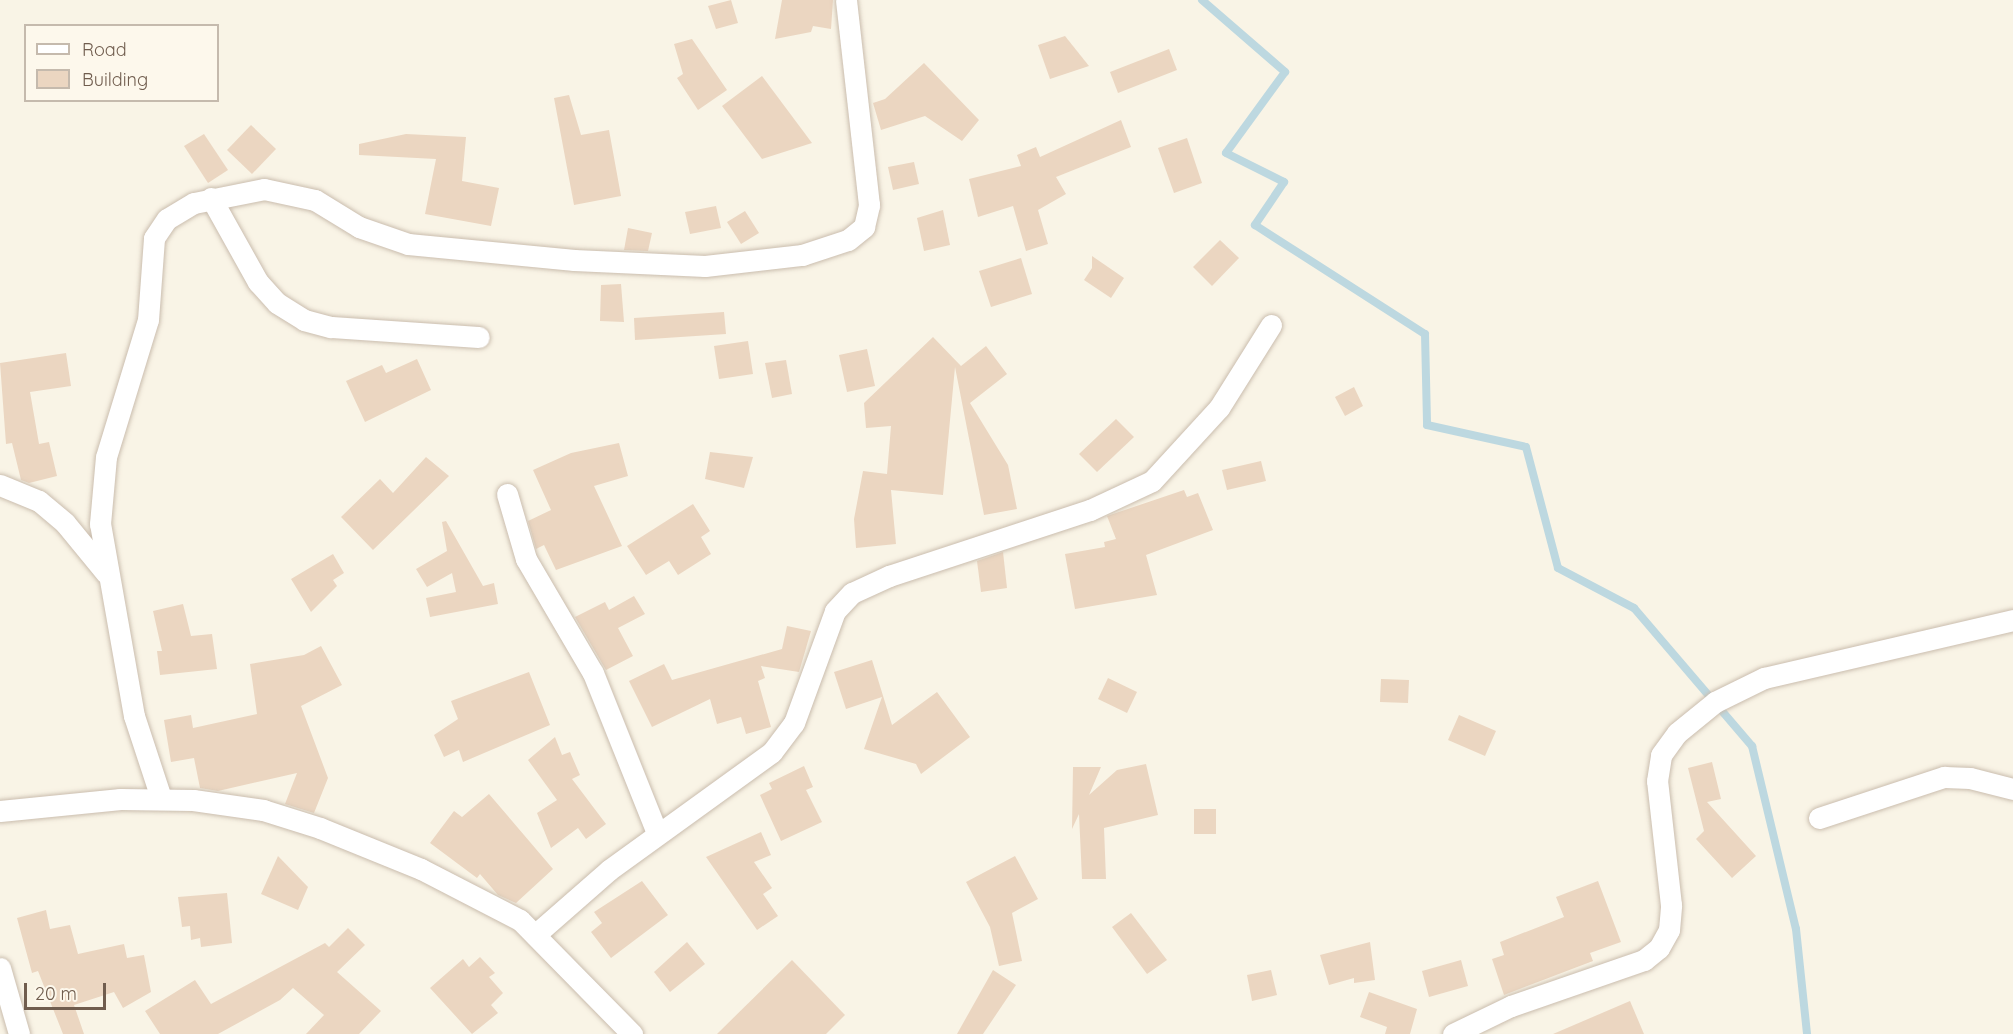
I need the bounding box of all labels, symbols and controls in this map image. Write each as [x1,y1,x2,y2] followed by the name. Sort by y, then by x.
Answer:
[24,24,219,102] legend
[82,38,127,61] text: Road
[82,68,148,91] text: Building
[27,971,110,1009] scale bar
[35,982,77,1005] text: 20 m

